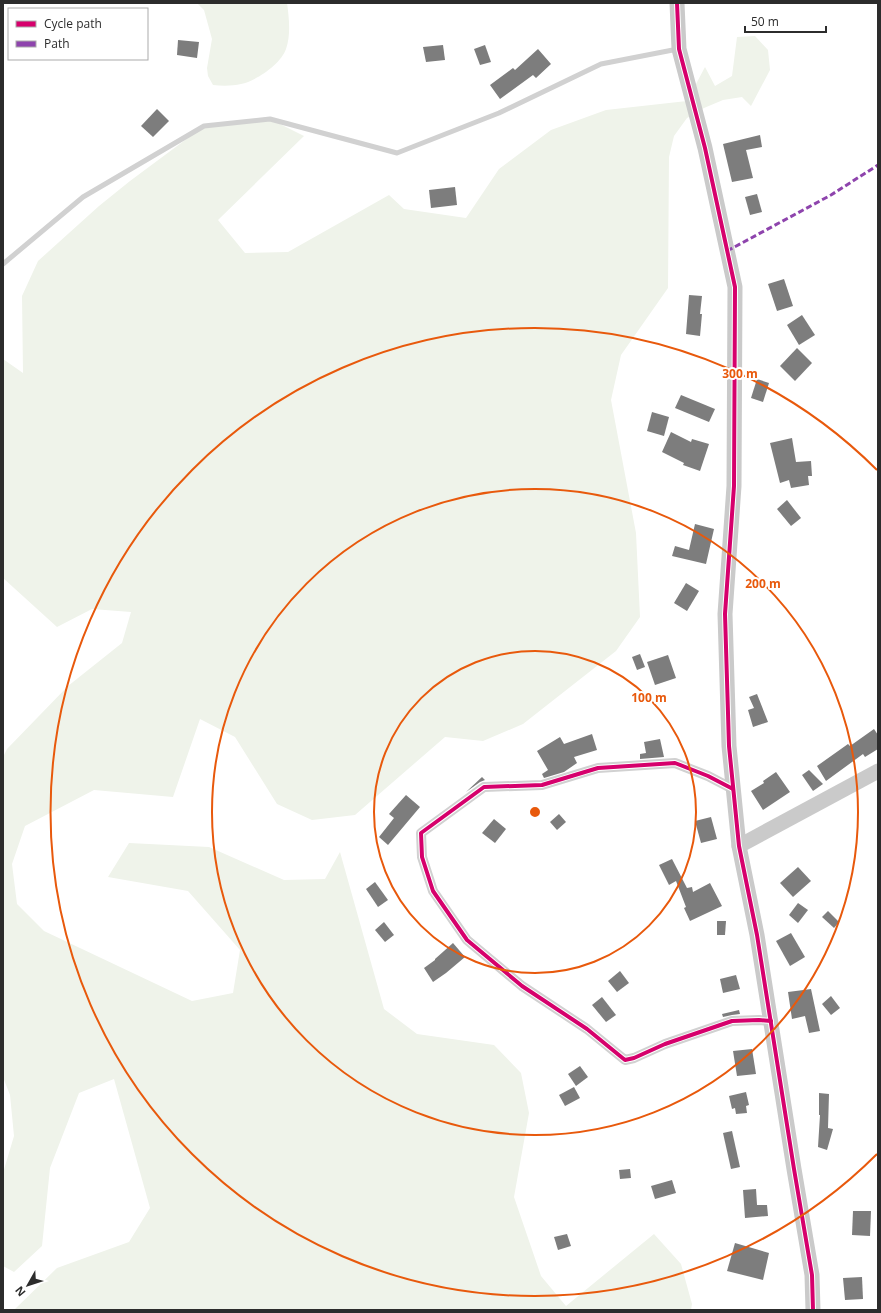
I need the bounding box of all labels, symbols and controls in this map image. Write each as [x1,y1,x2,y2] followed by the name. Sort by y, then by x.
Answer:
[8,8,148,60] legend
[745,8,826,34] scale bar
[751,13,779,30] text: 50 m
[44,15,102,32] text: Cycle path
[44,35,70,52] text: Path
[722,365,758,382] text: 300 m
[745,575,781,592] text: 200 m
[631,689,667,706] text: 100 m
[528,805,542,819] centre of rings
[8,1265,48,1305] north arrow
[11,1283,28,1300] text: N

